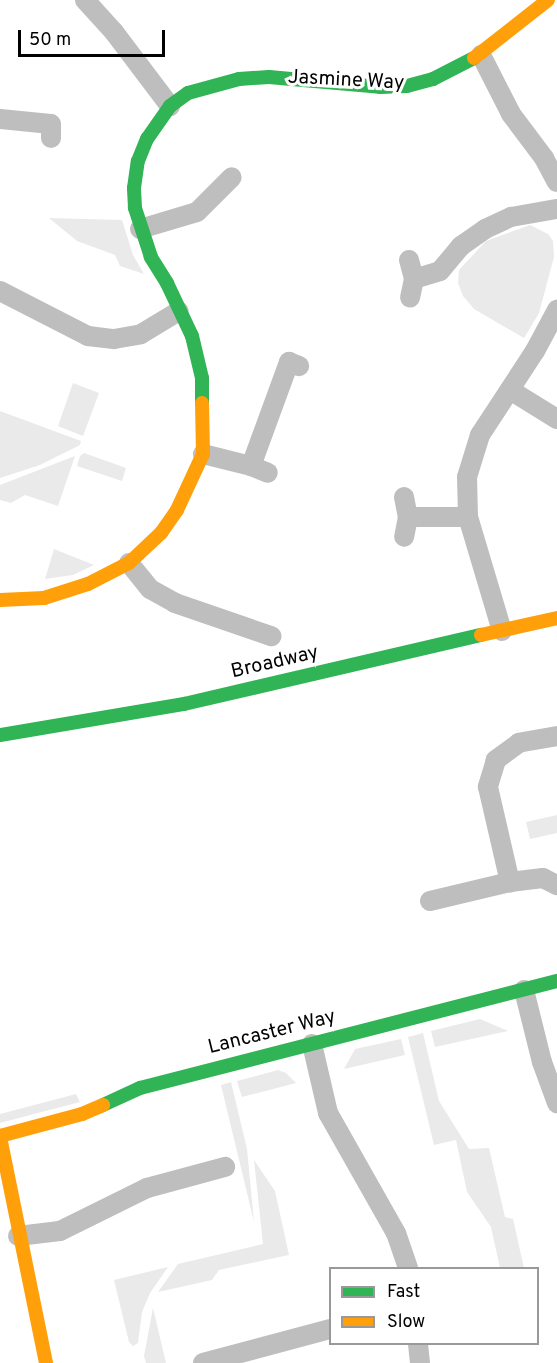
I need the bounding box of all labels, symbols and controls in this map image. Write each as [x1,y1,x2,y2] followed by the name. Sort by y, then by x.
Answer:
[21,18,168,56] scale bar
[29,29,71,52] text: 50 m
[287,66,405,96] street label: Jasmine Way
[229,641,321,685] street label: Broadway
[205,1005,339,1061] street label: Lancaster Way
[329,1267,539,1345] legend
[387,1281,420,1304] text: Fast
[387,1311,425,1334] text: Slow

